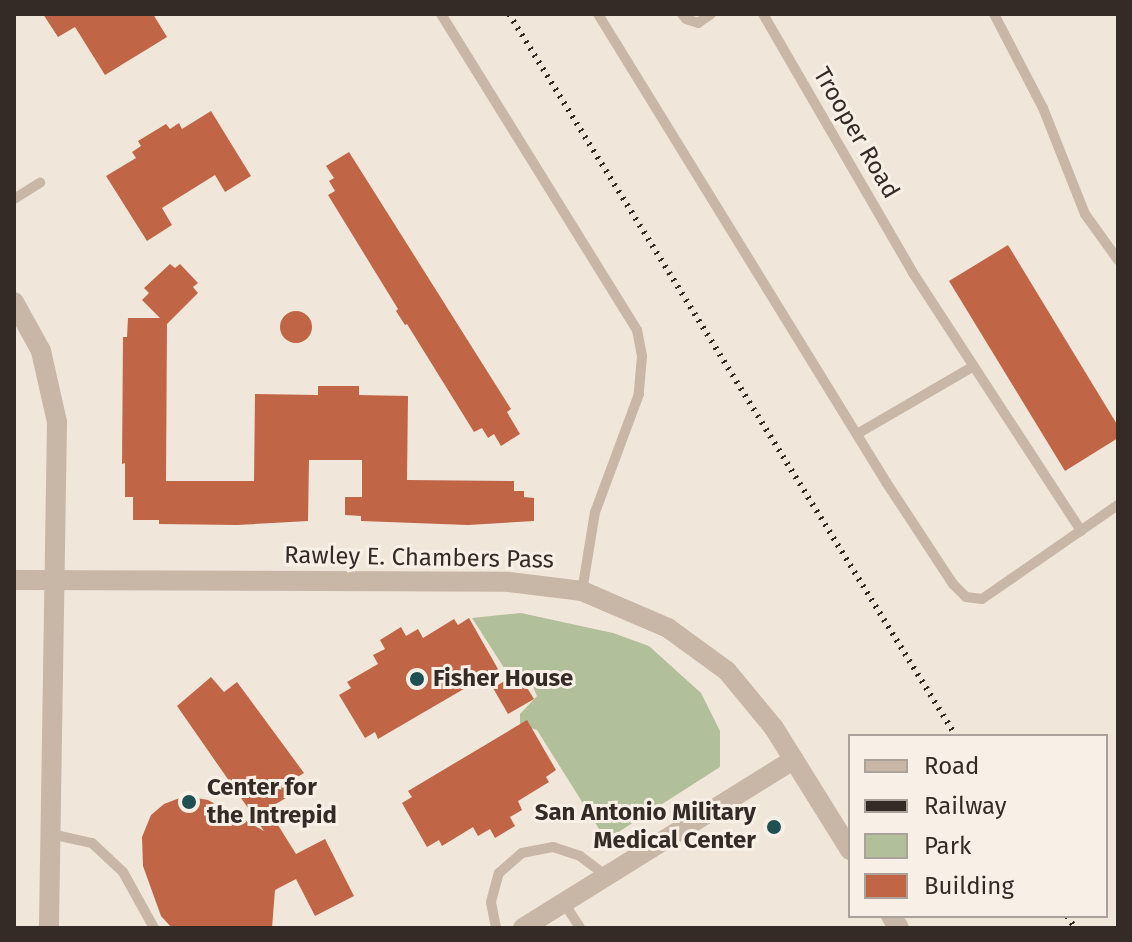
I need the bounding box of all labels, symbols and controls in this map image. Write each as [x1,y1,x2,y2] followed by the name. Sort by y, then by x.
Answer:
[807,62,905,204] street label: Trooper Road
[284,541,554,575] street label: Rawley E. Chambers Pass
[433,665,573,693] place label: Fisher House
[408,670,426,688] marker: Fisher House
[848,734,1108,918] legend
[924,752,979,780] text: Road
[207,774,337,830] place label: Center for the Intrepid
[178,791,200,813] marker: Center for the Intrepid
[924,792,1007,820] text: Railway
[535,799,756,855] place label: San Antonio Military Medical Center
[763,816,785,838] marker: San Antonio Military Medical Center
[924,832,971,860] text: Park
[924,872,1014,900] text: Building

